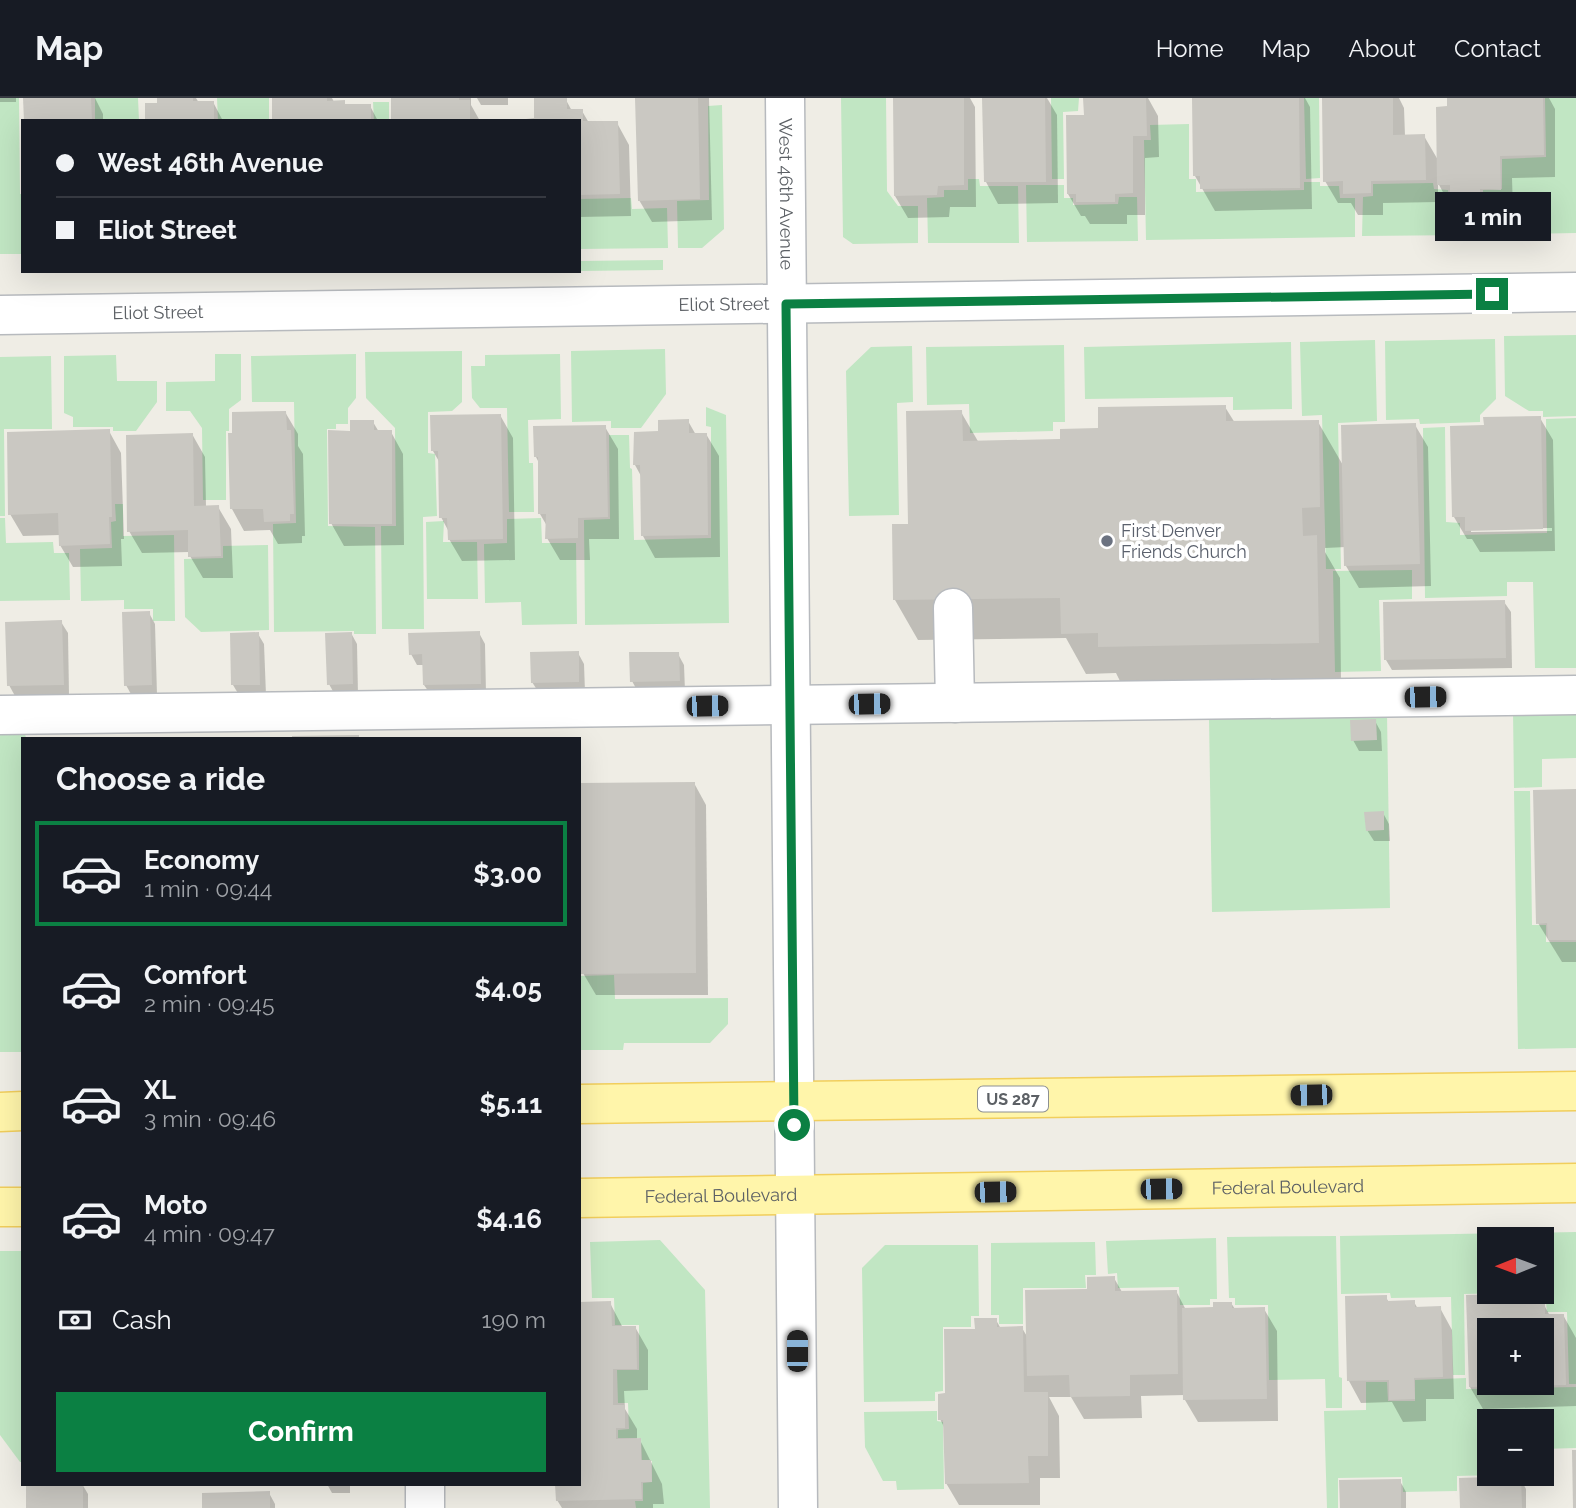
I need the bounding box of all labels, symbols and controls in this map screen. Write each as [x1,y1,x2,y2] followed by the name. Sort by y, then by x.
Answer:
[35,29,103,68] text: Map
[1156,34,1224,63] text: Home
[1262,34,1310,63] text: Map
[1348,34,1416,63] text: About
[1454,34,1541,63] text: Contact
[775,118,798,271] street label: West 46th Avenue
[98,148,323,178] text: West 46th Avenue
[1434,192,1550,242] callout: 1 min
[1464,203,1522,230] text: 1 min
[98,215,237,245] text: Eliot Street
[1476,278,1508,310] route end
[678,293,770,315] street label: Eliot Street
[112,301,204,323] street label: Eliot Street
[1121,520,1247,562] place label: First Denver Friends Church
[1099,533,1115,549] marker: First Denver Friends Church
[1404,686,1447,708] car
[848,693,891,715] car
[686,695,729,717] car
[56,760,265,797] text: Choose a ride
[60,842,123,905] icon: car
[144,845,259,875] text: Economy
[473,859,542,889] text: $3.00
[144,875,272,902] text: 1 min · 09:44
[60,957,123,1020] icon: car
[144,960,247,990] text: Comfort
[474,974,542,1004] text: $4.05
[144,990,274,1017] text: 2 min · 09:45
[60,1072,123,1135] icon: car
[144,1075,176,1105] text: XL
[1290,1084,1333,1106] car
[978,1086,1048,1112] road number: US 287
[480,1089,542,1119] text: $5.11
[144,1105,276,1132] text: 3 min · 09:46
[778,1109,810,1141] route start
[1211,1175,1364,1198] street label: Federal Boulevard
[1140,1178,1183,1200] car
[974,1181,1017,1203] car
[645,1184,797,1207] street label: Federal Boulevard
[60,1187,123,1250] icon: car
[144,1190,207,1220] text: Moto
[476,1204,542,1234] text: $4.16
[144,1220,275,1247] text: 4 min · 09:47
[1477,1227,1554,1304] north arrow
[1477,1227,1554,1486] map controls
[56,1301,94,1339] icon: cash
[112,1305,172,1335] text: Cash
[482,1306,546,1333] text: 190 m
[1477,1318,1554,1395] button: +
[787,1330,808,1372] car
[56,1392,546,1472] button: Confirm
[1477,1409,1554,1486] button: −

